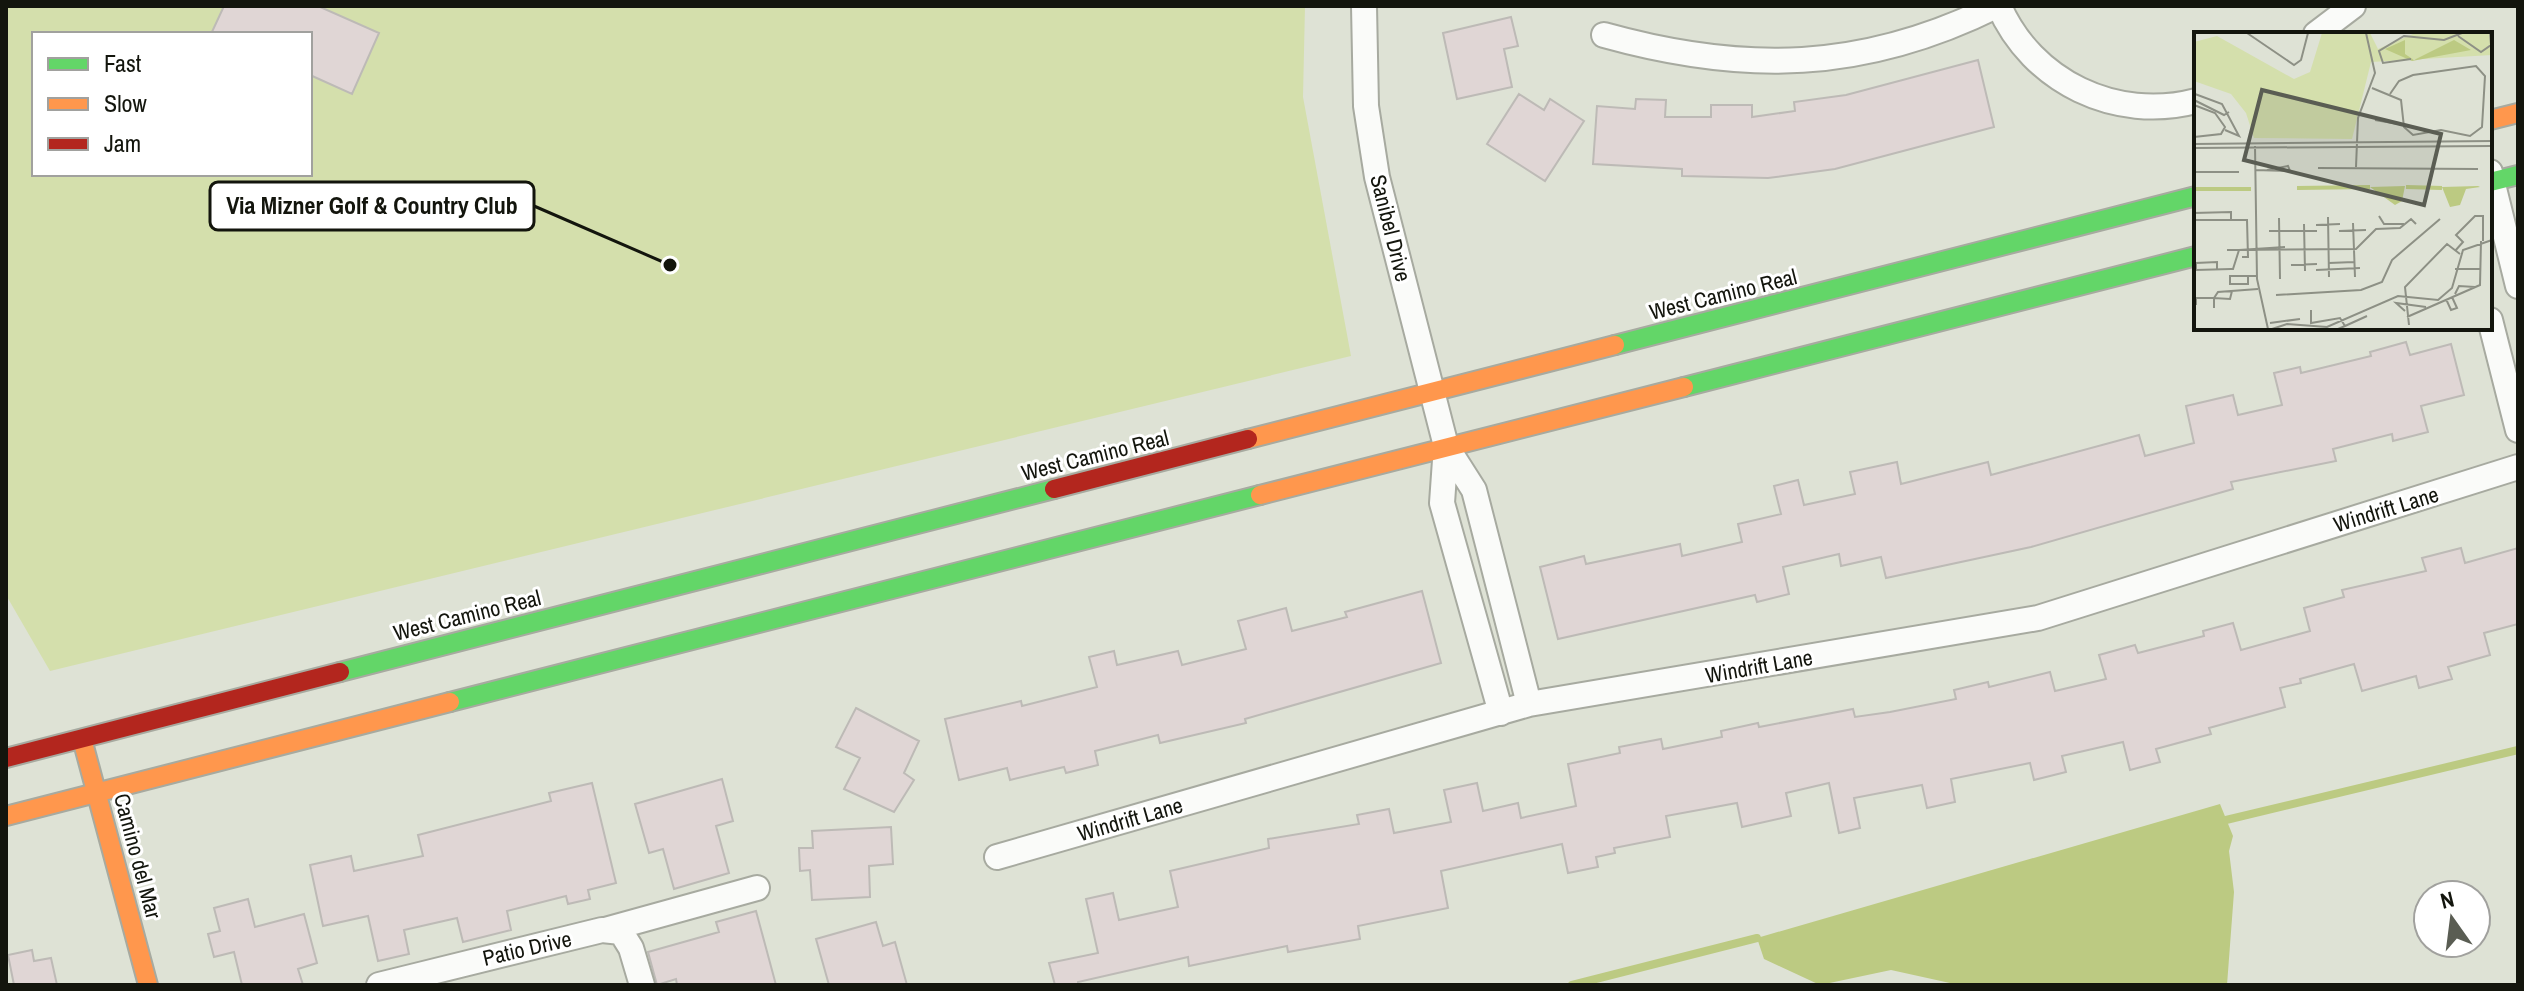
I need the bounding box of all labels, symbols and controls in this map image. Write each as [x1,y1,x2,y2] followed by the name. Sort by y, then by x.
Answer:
[32,32,312,176] legend
[2194,32,2492,330] inset map
[104,47,142,79] text: Fast
[104,87,147,119] text: Slow
[104,127,141,159] text: Jam
[1363,171,1419,285] street label: Sanibel Drive
[210,182,534,230] callout: Via Mizner Golf & Country Club
[226,189,518,221] text: Via Mizner Golf & Country Club
[1646,261,1800,327] street label: West Camino Real
[1018,422,1172,488] street label: West Camino Real
[2330,479,2442,539] street label: Windrift Lane
[390,582,544,648] street label: West Camino Real
[1703,642,1815,690] street label: Windrift Lane
[107,790,169,922] street label: Camino del Mar
[1074,790,1186,848] street label: Windrift Lane
[2412,879,2492,959] north arrow
[2437,883,2457,916] text: N
[480,923,574,973] street label: Patio Drive

